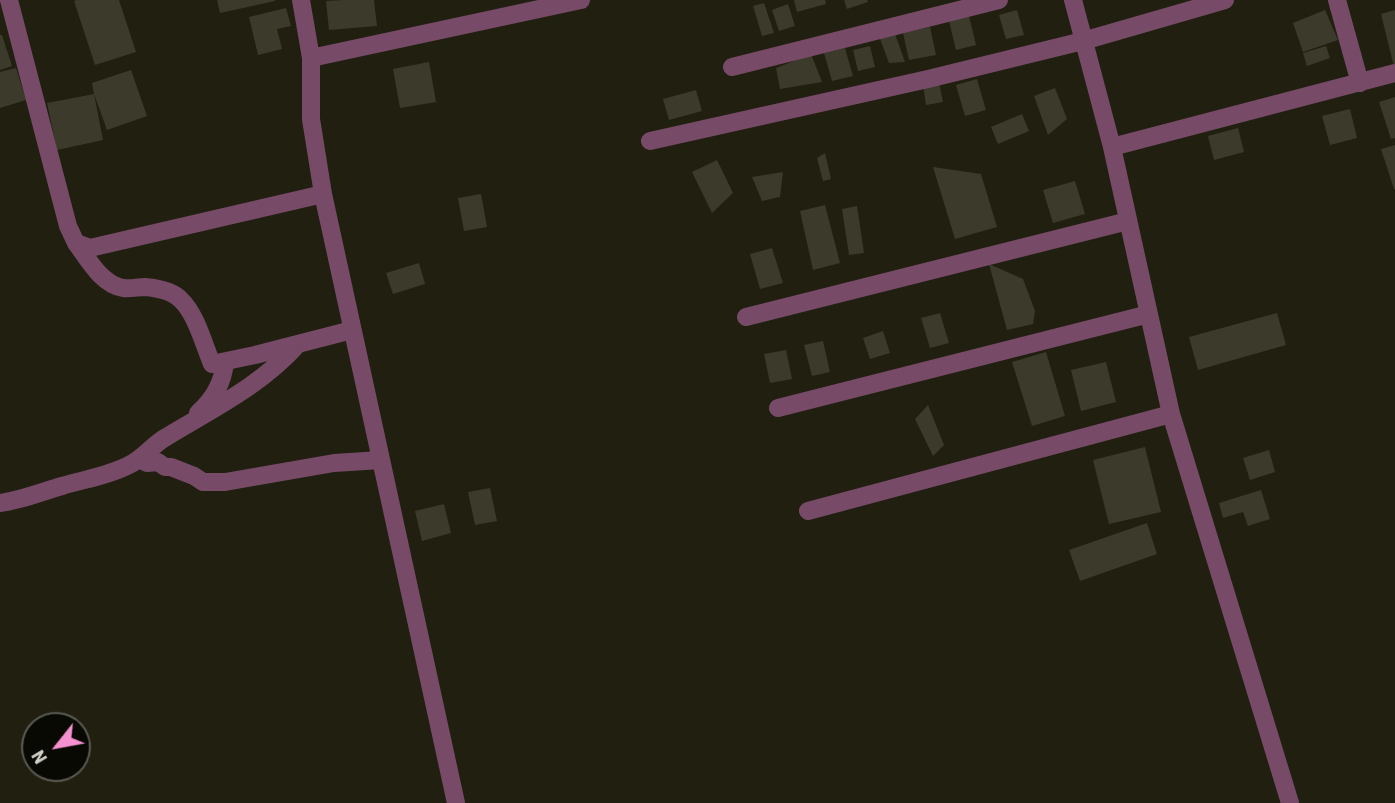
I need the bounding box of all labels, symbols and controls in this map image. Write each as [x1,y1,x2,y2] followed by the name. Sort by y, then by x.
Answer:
[21,712,91,782] north arrow
[26,746,52,768] text: N

